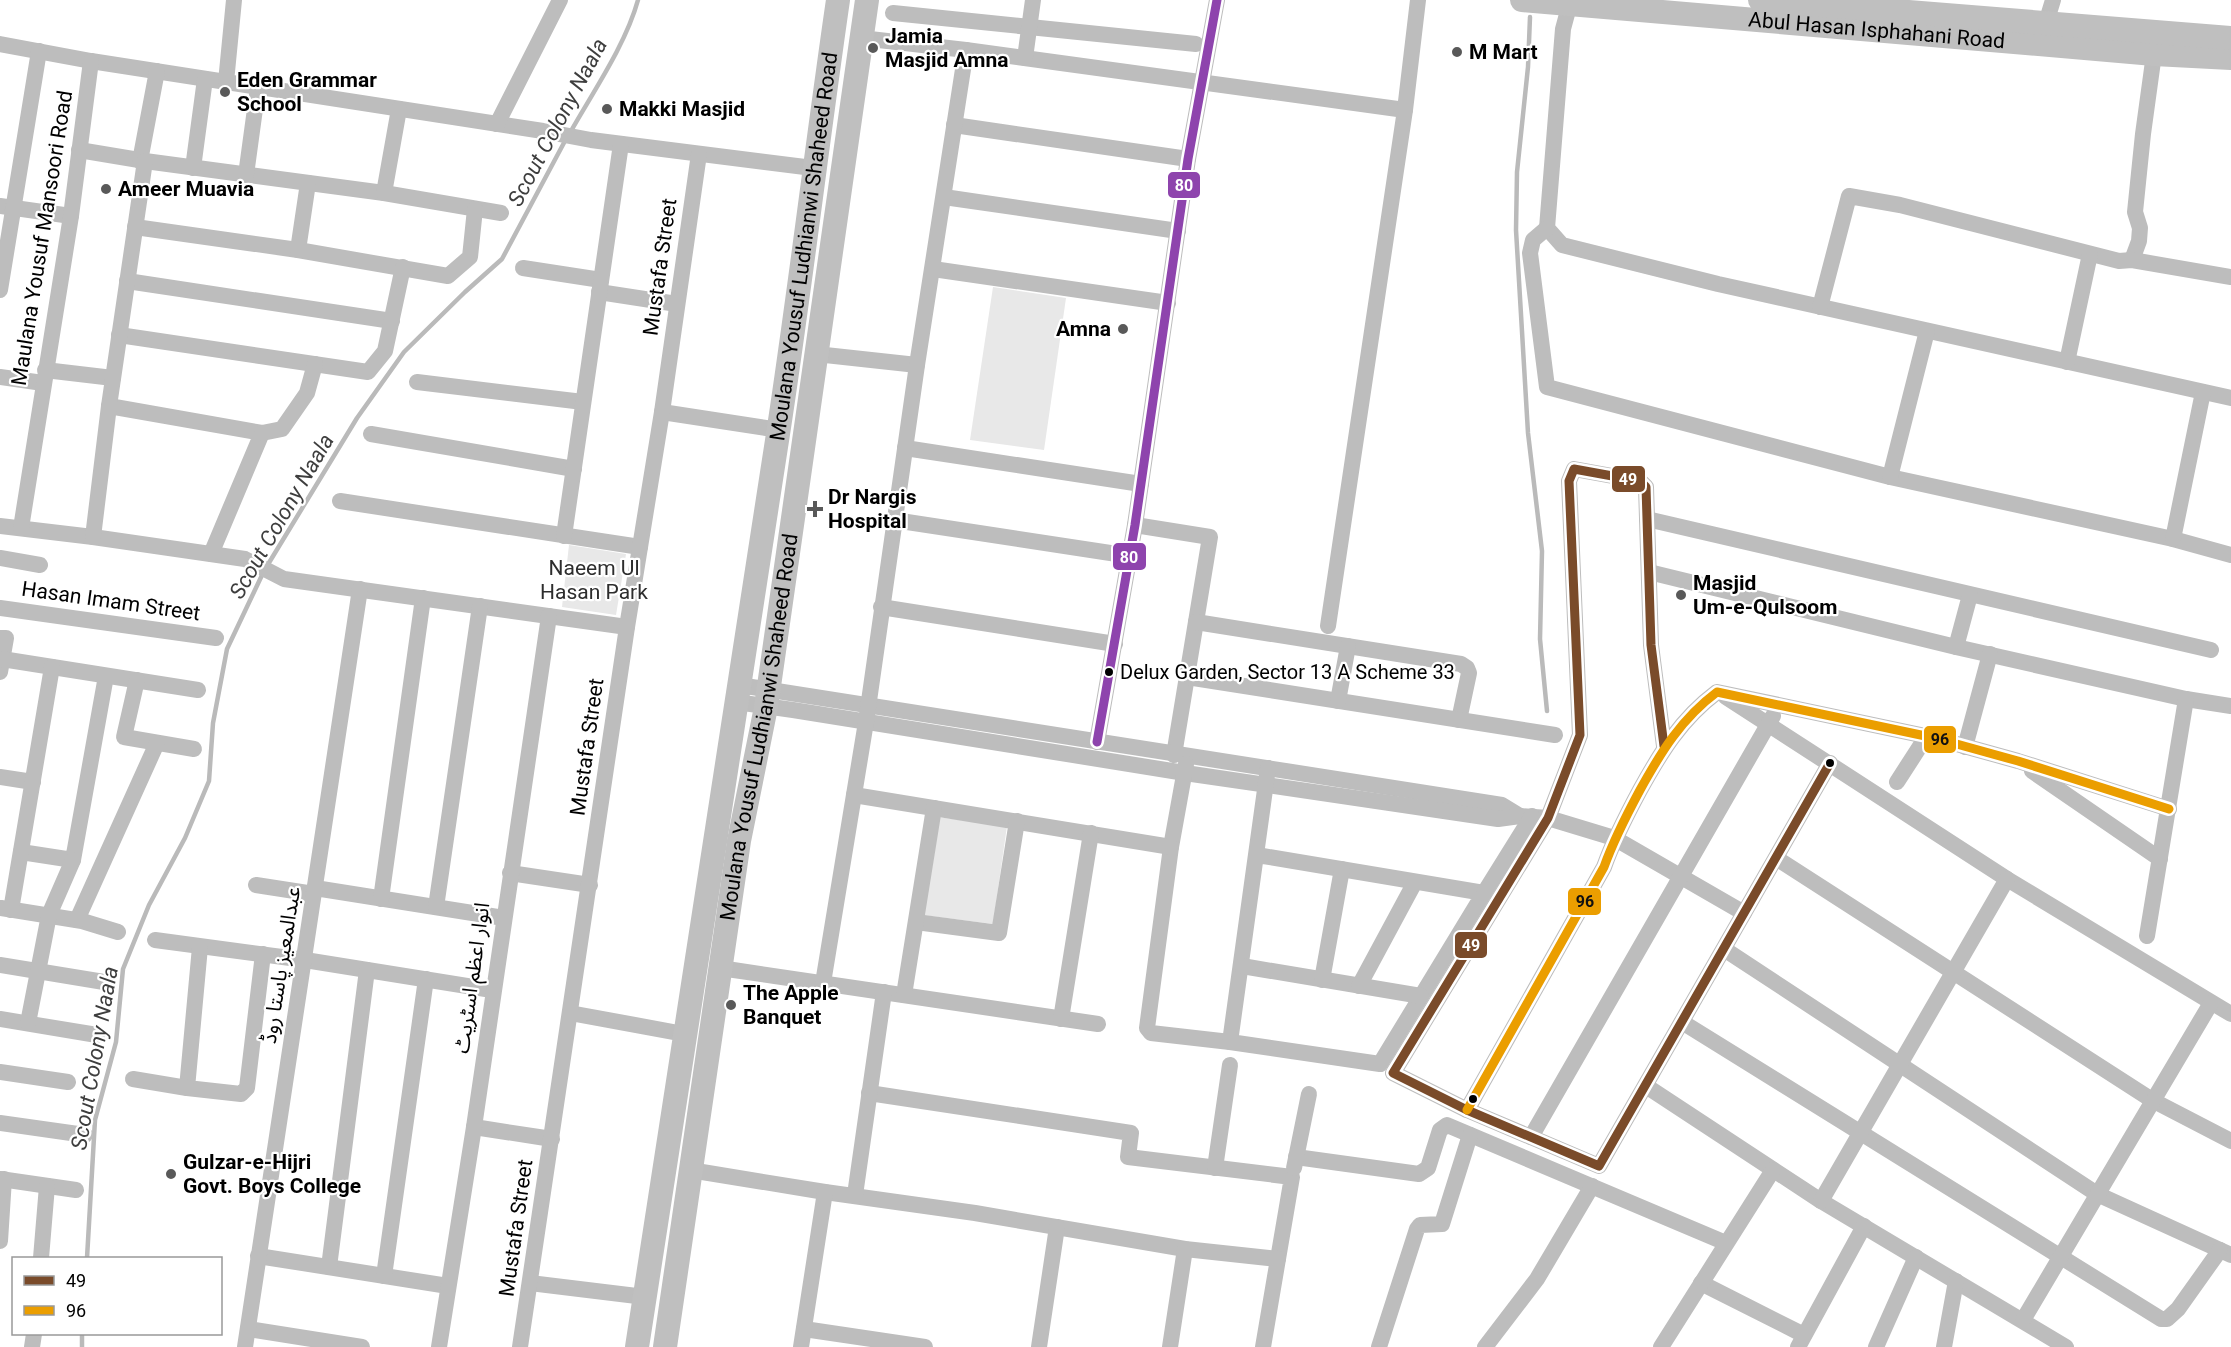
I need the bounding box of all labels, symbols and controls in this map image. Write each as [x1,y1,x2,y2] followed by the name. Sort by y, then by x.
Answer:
[1747,7,2006,53] street label: Abul Hasan Isphahani Road
[885,24,1008,72] place label: Jamia Masjid Amna
[503,34,612,210] water label: Scout Colony Naala
[1469,40,1538,64] place label: M Mart
[866,41,880,55] marker: Jamia Masjid Amna
[1450,45,1464,59] marker: M Mart
[765,51,842,443] street label: Moulana Yousuf Ludhianwi Shaheed Road
[237,68,377,116] place label: Eden Grammar School
[218,85,232,99] marker: Eden Grammar School
[7,89,77,387] street label: Maulana Yousuf Mansoori Road
[619,97,745,121] place label: Makki Masjid
[600,102,614,116] marker: Makki Masjid
[1167,171,1201,199] line badge: 80
[1175,176,1193,195] text: 80
[118,177,254,201] place label: Ameer Muavia
[99,182,113,196] marker: Ameer Muavia
[638,197,682,337] street label: Mustafa Street
[1056,317,1111,341] place label: Amna
[1116,322,1130,336] marker: Amna
[224,429,339,603] water label: Scout Colony Naala
[1611,465,1646,493] line badge: 49
[1619,470,1637,489] text: 49
[828,485,917,533] place label: Dr Nargis Hospital
[806,500,824,518] marker: Dr Nargis Hospital
[715,532,803,922] street label: Moulana Yousuf Ludhianwi Shaheed Road
[1112,542,1147,571] line badge: 80
[1120,548,1138,567] text: 80
[540,556,648,604] park label: Naeem Ul Hasan Park
[1693,571,1837,619] place label: Masjid Um-e-Qulsoom
[20,577,202,625] street label: Hasan Imam Street
[1674,588,1688,602] marker: Masjid Um-e-Qulsoom
[1120,660,1455,684] place label: Delux Garden, Sector 13 A Scheme 33
[1103,666,1115,678] marker: Delux Garden, Sector 13 A Scheme 33
[565,677,609,817] street label: Mustafa Street
[1923,725,1957,754] line badge: 96
[1931,730,1949,749] text: 96
[1824,757,1836,769] unlabelled marker
[257,885,306,1046] street label: عبدالمعیز پاستا روڈ
[1567,887,1602,916] line badge: 96
[1576,892,1594,911] text: 96
[450,901,497,1055] street label: انوار اعظم اسٹریٹ
[1454,931,1488,959] line badge: 49
[1462,936,1480,955] text: 49
[66,964,123,1152] water label: Scout Colony Naala
[743,981,839,1029] place label: The Apple Banquet
[724,998,738,1012] marker: The Apple Banquet
[1467,1093,1479,1105] unlabelled marker
[183,1150,361,1198] place label: Gulzar-e-Hijri Govt. Boys College
[494,1158,538,1298] street label: Mustafa Street
[164,1167,178,1181] marker: Gulzar-e-Hijri Govt. Boys College
[12,1257,222,1335] legend
[66,1270,86,1291] text: 49
[66,1300,86,1321] text: 96

